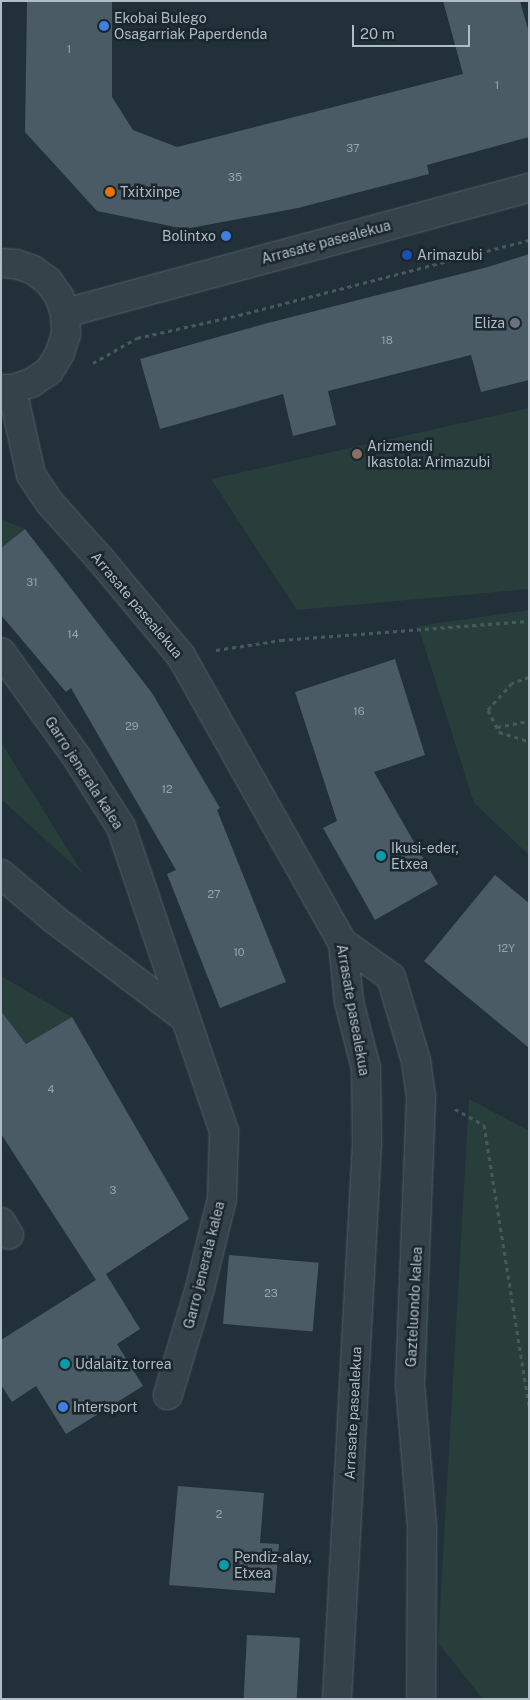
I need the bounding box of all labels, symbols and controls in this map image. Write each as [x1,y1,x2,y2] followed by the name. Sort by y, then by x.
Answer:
[114,10,267,42] place label: Ekobai Bulego Osagarriak Paperdenda
[355,15,472,47] scale bar
[98,20,110,32] marker: Ekobai Bulego Osagarriak Paperdenda
[360,25,395,42] text: 20 m
[67,42,71,56] house number: 1
[495,78,499,92] house number: 1
[346,141,360,155] house number: 37
[228,170,242,184] house number: 35
[120,184,180,200] place label: Txitxinpe
[104,186,116,198] marker: Txitxinpe
[259,217,393,267] street label: Arrasate pasealekua
[162,228,216,244] place label: Bolintxo
[220,230,232,242] marker: Bolintxo
[417,247,483,263] place label: Arimazubi
[401,249,413,261] marker: Arimazubi
[474,315,505,331] place label: Eliza
[509,317,521,329] marker: Eliza
[381,333,393,347] house number: 18
[367,438,490,471] place label: Arizmendi Ikastola: Arimazubi
[351,448,363,460] marker: Arizmendi Ikastola: Arimazubi
[88,548,186,662] street label: Arrasate pasealekua
[26,575,38,589] house number: 31
[67,627,79,641] house number: 14
[353,704,365,718] house number: 16
[41,714,127,832] street label: Garro jenerala kalea
[125,719,139,733] house number: 29
[161,782,173,796] house number: 12
[391,840,459,872] place label: Ikusi-eder, Etxea
[375,850,387,862] marker: Ikusi-eder, Etxea
[207,887,221,901] house number: 27
[497,941,515,955] house number: 12Y
[333,943,373,1077] street label: Arrasate pasealekua
[233,945,245,959] house number: 10
[48,1082,54,1096] house number: 4
[110,1183,116,1197] house number: 3
[180,1199,228,1331] street label: Garro jenerala kalea
[402,1246,426,1368] street label: Gazteluondo kalea
[264,1286,278,1300] house number: 23
[341,1346,365,1480] street label: Arrasate pasealekua
[75,1356,171,1372] place label: Udalaitz torrea
[59,1358,71,1370] marker: Udalaitz torrea
[73,1399,137,1415] place label: Intersport
[57,1401,69,1413] marker: Intersport
[216,1507,222,1521] house number: 2
[234,1549,312,1581] place label: Pendiz-alay, Etxea
[218,1559,230,1571] marker: Pendiz-alay, Etxea

